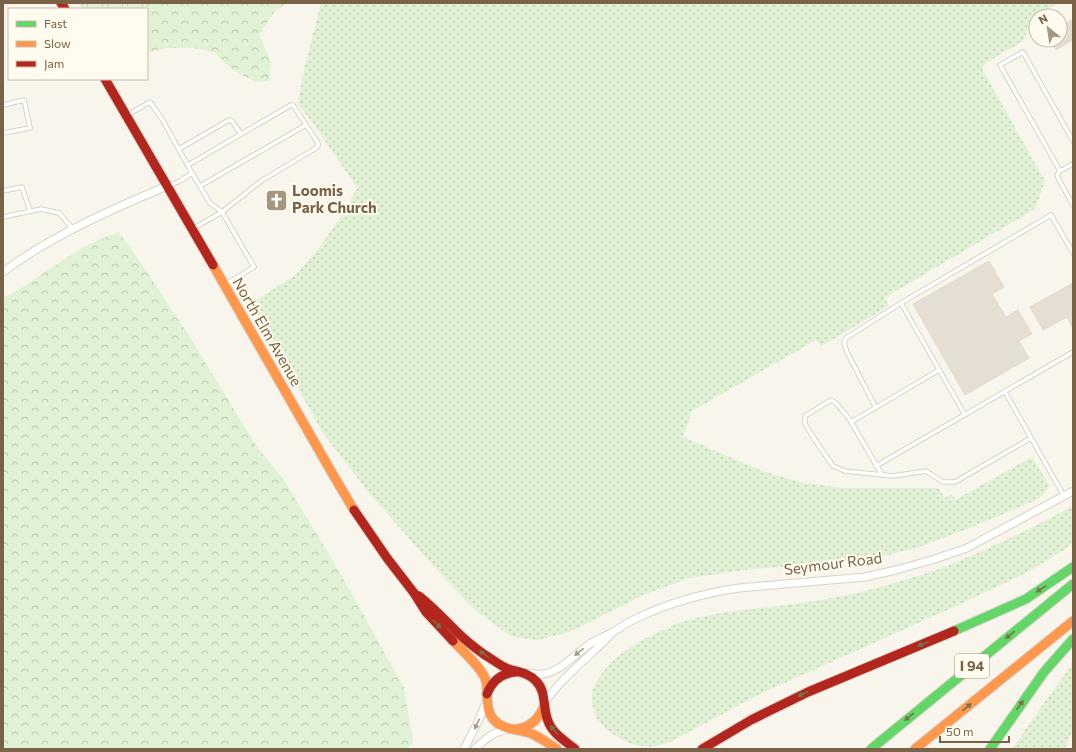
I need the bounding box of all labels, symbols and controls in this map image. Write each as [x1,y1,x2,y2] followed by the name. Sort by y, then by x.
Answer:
[8,8,148,80] legend
[1028,8,1068,48] north arrow
[1036,11,1050,27] text: N
[44,16,67,30] text: Fast
[44,36,71,50] text: Slow
[44,56,64,71] text: Jam
[292,181,377,216] place label: Loomis Park Church
[264,187,290,213] church icon: Loomis Park Church
[229,274,306,389] street label: North Elm Avenue
[783,548,883,578] street label: Seymour Road
[1035,586,1047,593] one-way arrow
[432,619,441,630] one-way arrow
[1005,630,1016,639] one-way arrow
[916,641,928,647] one-way arrow
[573,648,584,656] one-way arrow
[479,650,489,658] one-way arrow
[955,654,989,678] road number: I 94
[797,691,809,697] one-way arrow
[1016,700,1024,711] one-way arrow
[962,702,973,711] one-way arrow
[904,713,915,722] one-way arrow
[940,718,1009,744] scale bar
[474,719,480,730] one-way arrow
[946,724,974,738] text: 50 m
[549,725,558,736] one-way arrow

